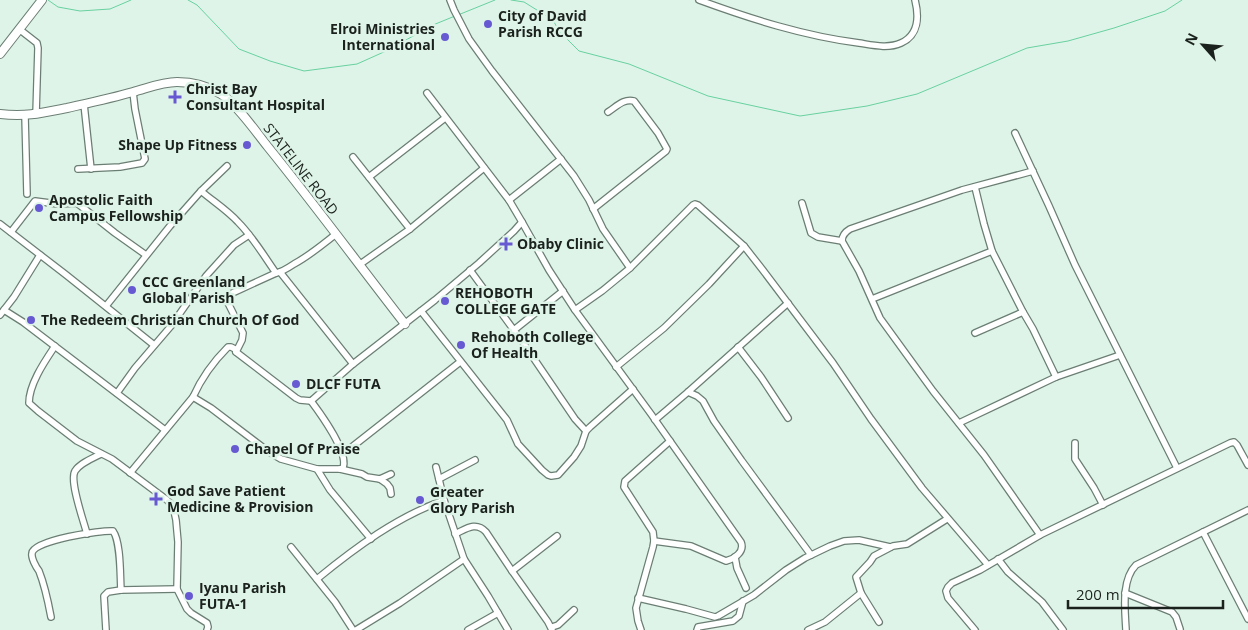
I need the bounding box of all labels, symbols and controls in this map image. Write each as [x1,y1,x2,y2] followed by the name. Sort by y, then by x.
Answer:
[498,6,587,41] place label: City of David Parish RCCG
[482,18,494,30] marker: City of David Parish RCCG
[330,19,435,54] place label: Elroi Ministries International
[1178,20,1228,70] north arrow
[1180,29,1202,48] text: N
[439,31,451,43] marker: Elroi Ministries International
[186,79,325,114] place label: Christ Bay Consultant Hospital
[168,90,182,104] marker: Christ Bay Consultant Hospital
[260,119,343,218] street label: STATELINE ROAD
[118,135,237,154] place label: Shape Up Fitness
[241,139,253,151] marker: Shape Up Fitness
[49,190,183,225] place label: Apostolic Faith Campus Fellowship
[33,202,45,214] marker: Apostolic Faith Campus Fellowship
[517,234,604,253] place label: Obaby Clinic
[499,237,513,251] marker: Obaby Clinic
[142,272,245,307] place label: CCC Greenland Global Parish
[455,283,556,318] place label: REHOBOTH COLLEGE GATE
[126,284,138,296] marker: CCC Greenland Global Parish
[439,295,451,307] marker: REHOBOTH COLLEGE GATE
[41,310,299,329] place label: The Redeem Christian Church Of God
[25,314,37,326] marker: The Redeem Christian Church Of God
[471,327,593,362] place label: Rehoboth College Of Health
[455,339,467,351] marker: Rehoboth College Of Health
[306,374,381,393] place label: DLCF FUTA
[290,378,302,390] marker: DLCF FUTA
[245,439,360,458] place label: Chapel Of Praise
[229,443,241,455] marker: Chapel Of Praise
[167,481,313,516] place label: God Save Patient Medicine & Provision
[430,482,515,517] place label: Greater Glory Parish
[149,492,163,506] marker: God Save Patient Medicine & Provision
[414,494,426,506] marker: Greater Glory Parish
[199,578,286,613] place label: Iyanu Parish FUTA-1
[1068,578,1223,610] scale bar
[1076,584,1120,604] text: 200 m
[183,590,195,602] marker: Iyanu Parish FUTA-1

